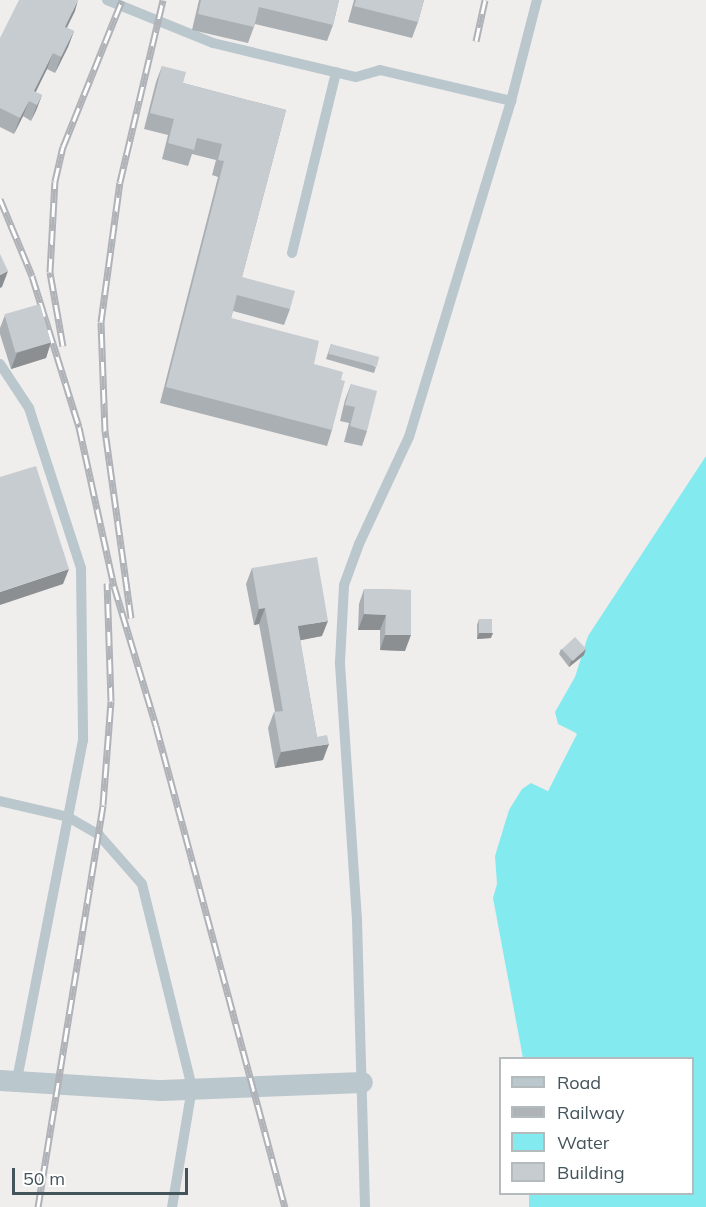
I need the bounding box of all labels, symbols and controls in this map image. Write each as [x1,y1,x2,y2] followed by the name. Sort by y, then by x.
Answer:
[499,1057,694,1195] legend
[557,1071,601,1094] text: Road
[557,1101,625,1124] text: Railway
[557,1131,609,1154] text: Water
[15,1156,190,1194] scale bar
[557,1161,625,1184] text: Building
[23,1167,65,1190] text: 50 m

